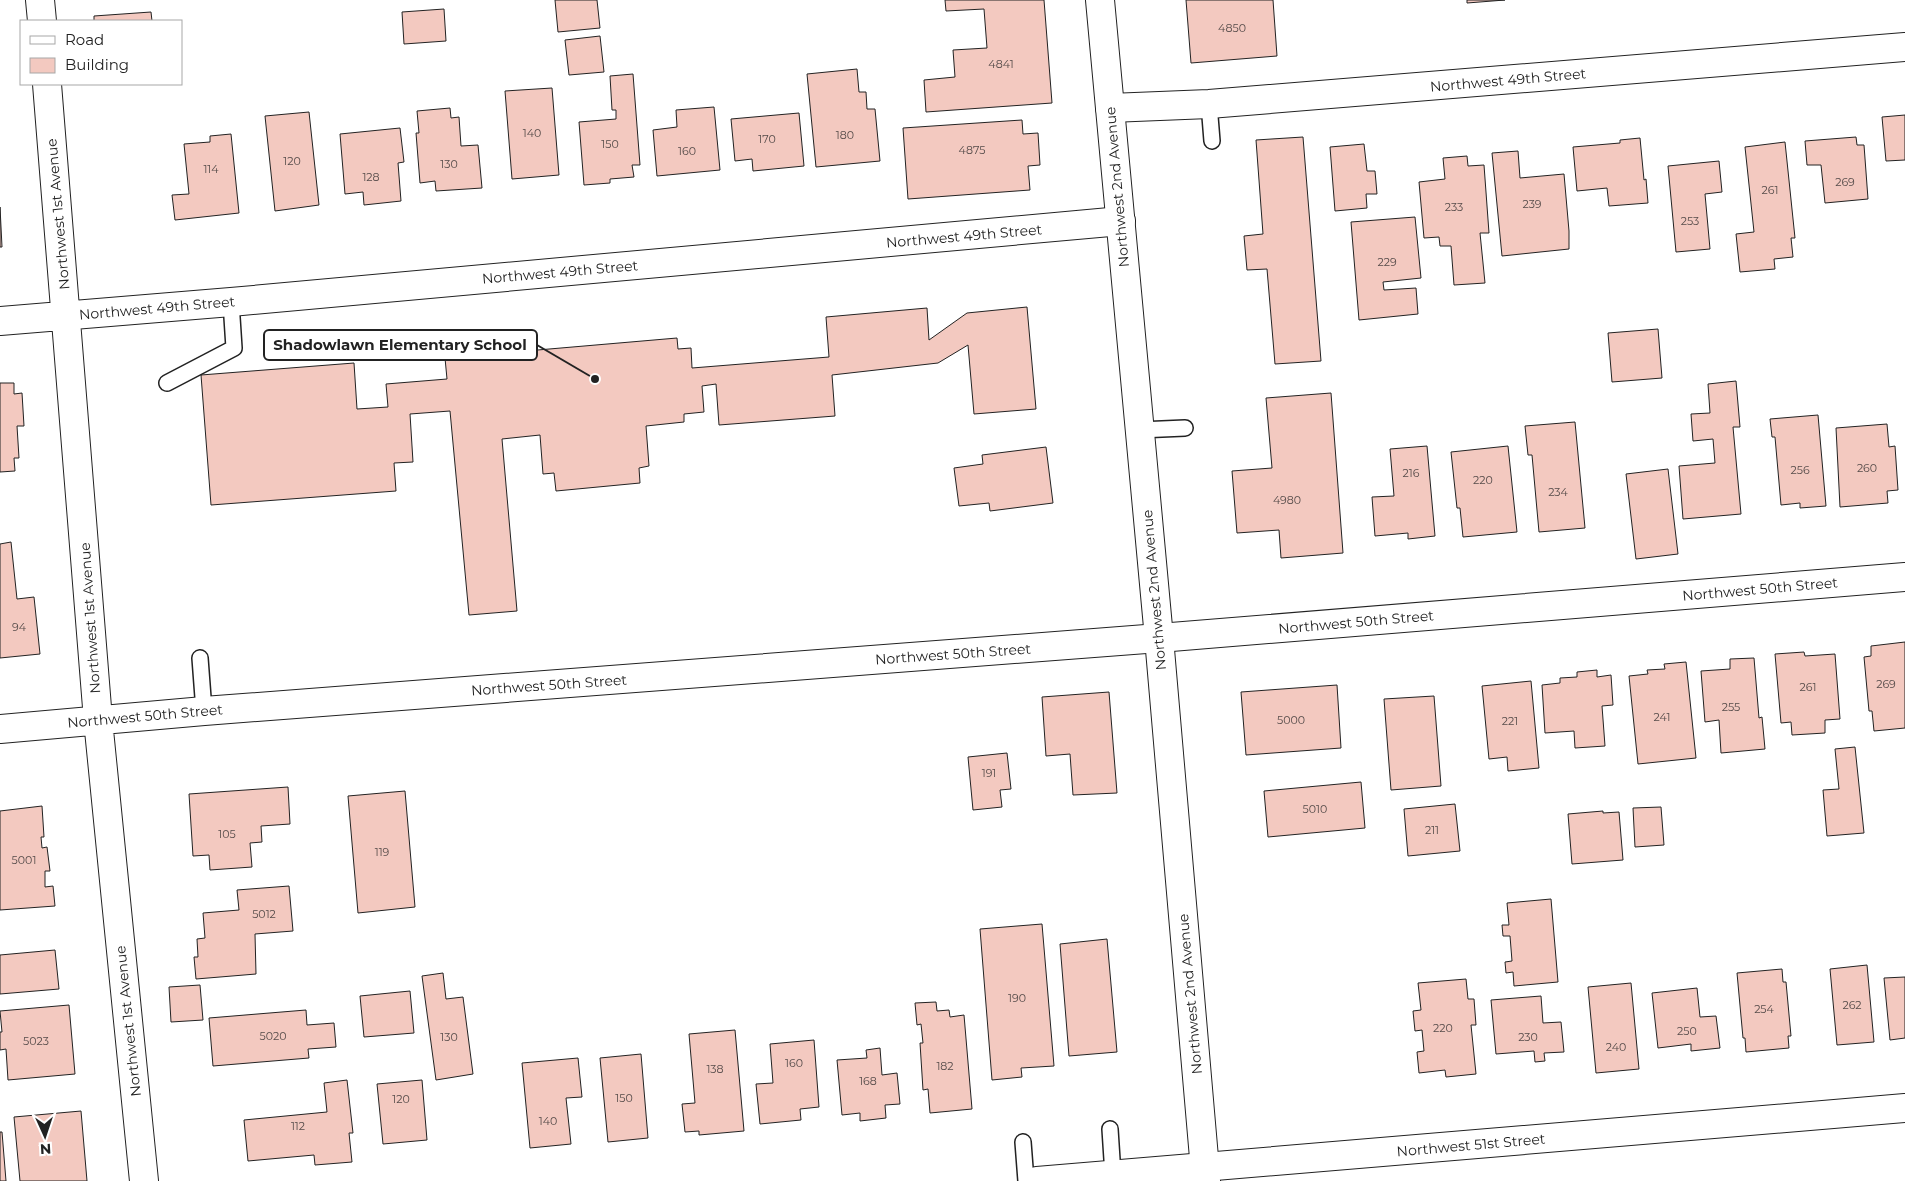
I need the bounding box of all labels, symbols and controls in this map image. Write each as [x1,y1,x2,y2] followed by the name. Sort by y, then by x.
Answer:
[20,20,182,85] legend
[1218,21,1246,35] house number: 4850
[65,30,104,49] text: Road
[65,55,129,74] text: Building
[988,57,1014,71] house number: 4841
[1429,64,1587,96] street label: Northwest 49th Street
[1101,106,1133,268] street label: Northwest 2nd Avenue
[523,126,541,140] house number: 140
[836,128,854,142] house number: 180
[758,132,776,146] house number: 170
[601,137,619,151] house number: 150
[42,138,74,290] street label: Northwest 1st Avenue
[959,143,985,157] house number: 4875
[678,144,696,158] house number: 160
[283,154,301,168] house number: 120
[440,157,458,171] house number: 130
[203,162,219,176] house number: 114
[362,170,380,184] house number: 128
[1835,175,1855,189] house number: 269
[1762,183,1778,197] house number: 261
[1522,197,1542,211] house number: 239
[1445,200,1463,214] house number: 233
[1681,214,1699,228] house number: 253
[885,220,1043,252] street label: Northwest 49th Street
[1377,255,1397,269] house number: 229
[481,256,639,288] street label: Northwest 49th Street
[78,292,236,324] street label: Northwest 49th Street
[264,330,537,360] callout: Shadowlawn Elementary School
[273,335,527,354] text: Shadowlawn Elementary School
[1857,461,1877,475] house number: 260
[1790,463,1810,477] house number: 256
[1403,466,1420,480] house number: 216
[1473,473,1493,487] house number: 220
[1548,485,1569,499] house number: 234
[1273,493,1301,507] house number: 4980
[1138,509,1170,671] street label: Northwest 2nd Avenue
[76,542,104,694] street label: Northwest 1st Avenue
[1681,573,1839,605] street label: Northwest 50th Street
[1277,606,1435,638] street label: Northwest 50th Street
[12,620,27,634] house number: 94
[874,640,1032,668] street label: Northwest 50th Street
[470,671,628,699] street label: Northwest 50th Street
[1876,677,1896,691] house number: 269
[1800,680,1816,694] house number: 261
[66,700,224,732] street label: Northwest 50th Street
[1722,700,1740,714] house number: 255
[1654,710,1670,724] house number: 241
[1277,713,1305,727] house number: 5000
[1502,714,1518,728] house number: 221
[982,766,996,780] house number: 191
[1303,802,1327,816] house number: 5010
[1425,823,1439,837] house number: 211
[218,827,236,841] house number: 105
[375,845,390,859] house number: 119
[12,853,36,867] house number: 5001
[252,907,276,921] house number: 5012
[1174,913,1206,1075] street label: Northwest 2nd Avenue
[111,945,145,1097] street label: Northwest 1st Avenue
[1008,991,1026,1005] house number: 190
[1842,998,1862,1012] house number: 262
[1754,1002,1775,1016] house number: 254
[1433,1021,1453,1035] house number: 220
[1677,1024,1697,1038] house number: 250
[259,1029,287,1043] house number: 5020
[440,1030,458,1044] house number: 130
[1518,1030,1538,1044] house number: 230
[23,1034,49,1048] house number: 5023
[1606,1040,1626,1054] house number: 240
[785,1056,803,1070] house number: 160
[936,1059,954,1073] house number: 182
[706,1062,724,1076] house number: 138
[859,1074,877,1088] house number: 168
[615,1091,633,1105] house number: 150
[392,1092,410,1106] house number: 120
[20,1111,70,1161] north arrow
[539,1114,557,1128] house number: 140
[291,1119,305,1133] house number: 112
[1396,1130,1546,1160] street label: Northwest 51st Street
[40,1140,52,1158] text: N

